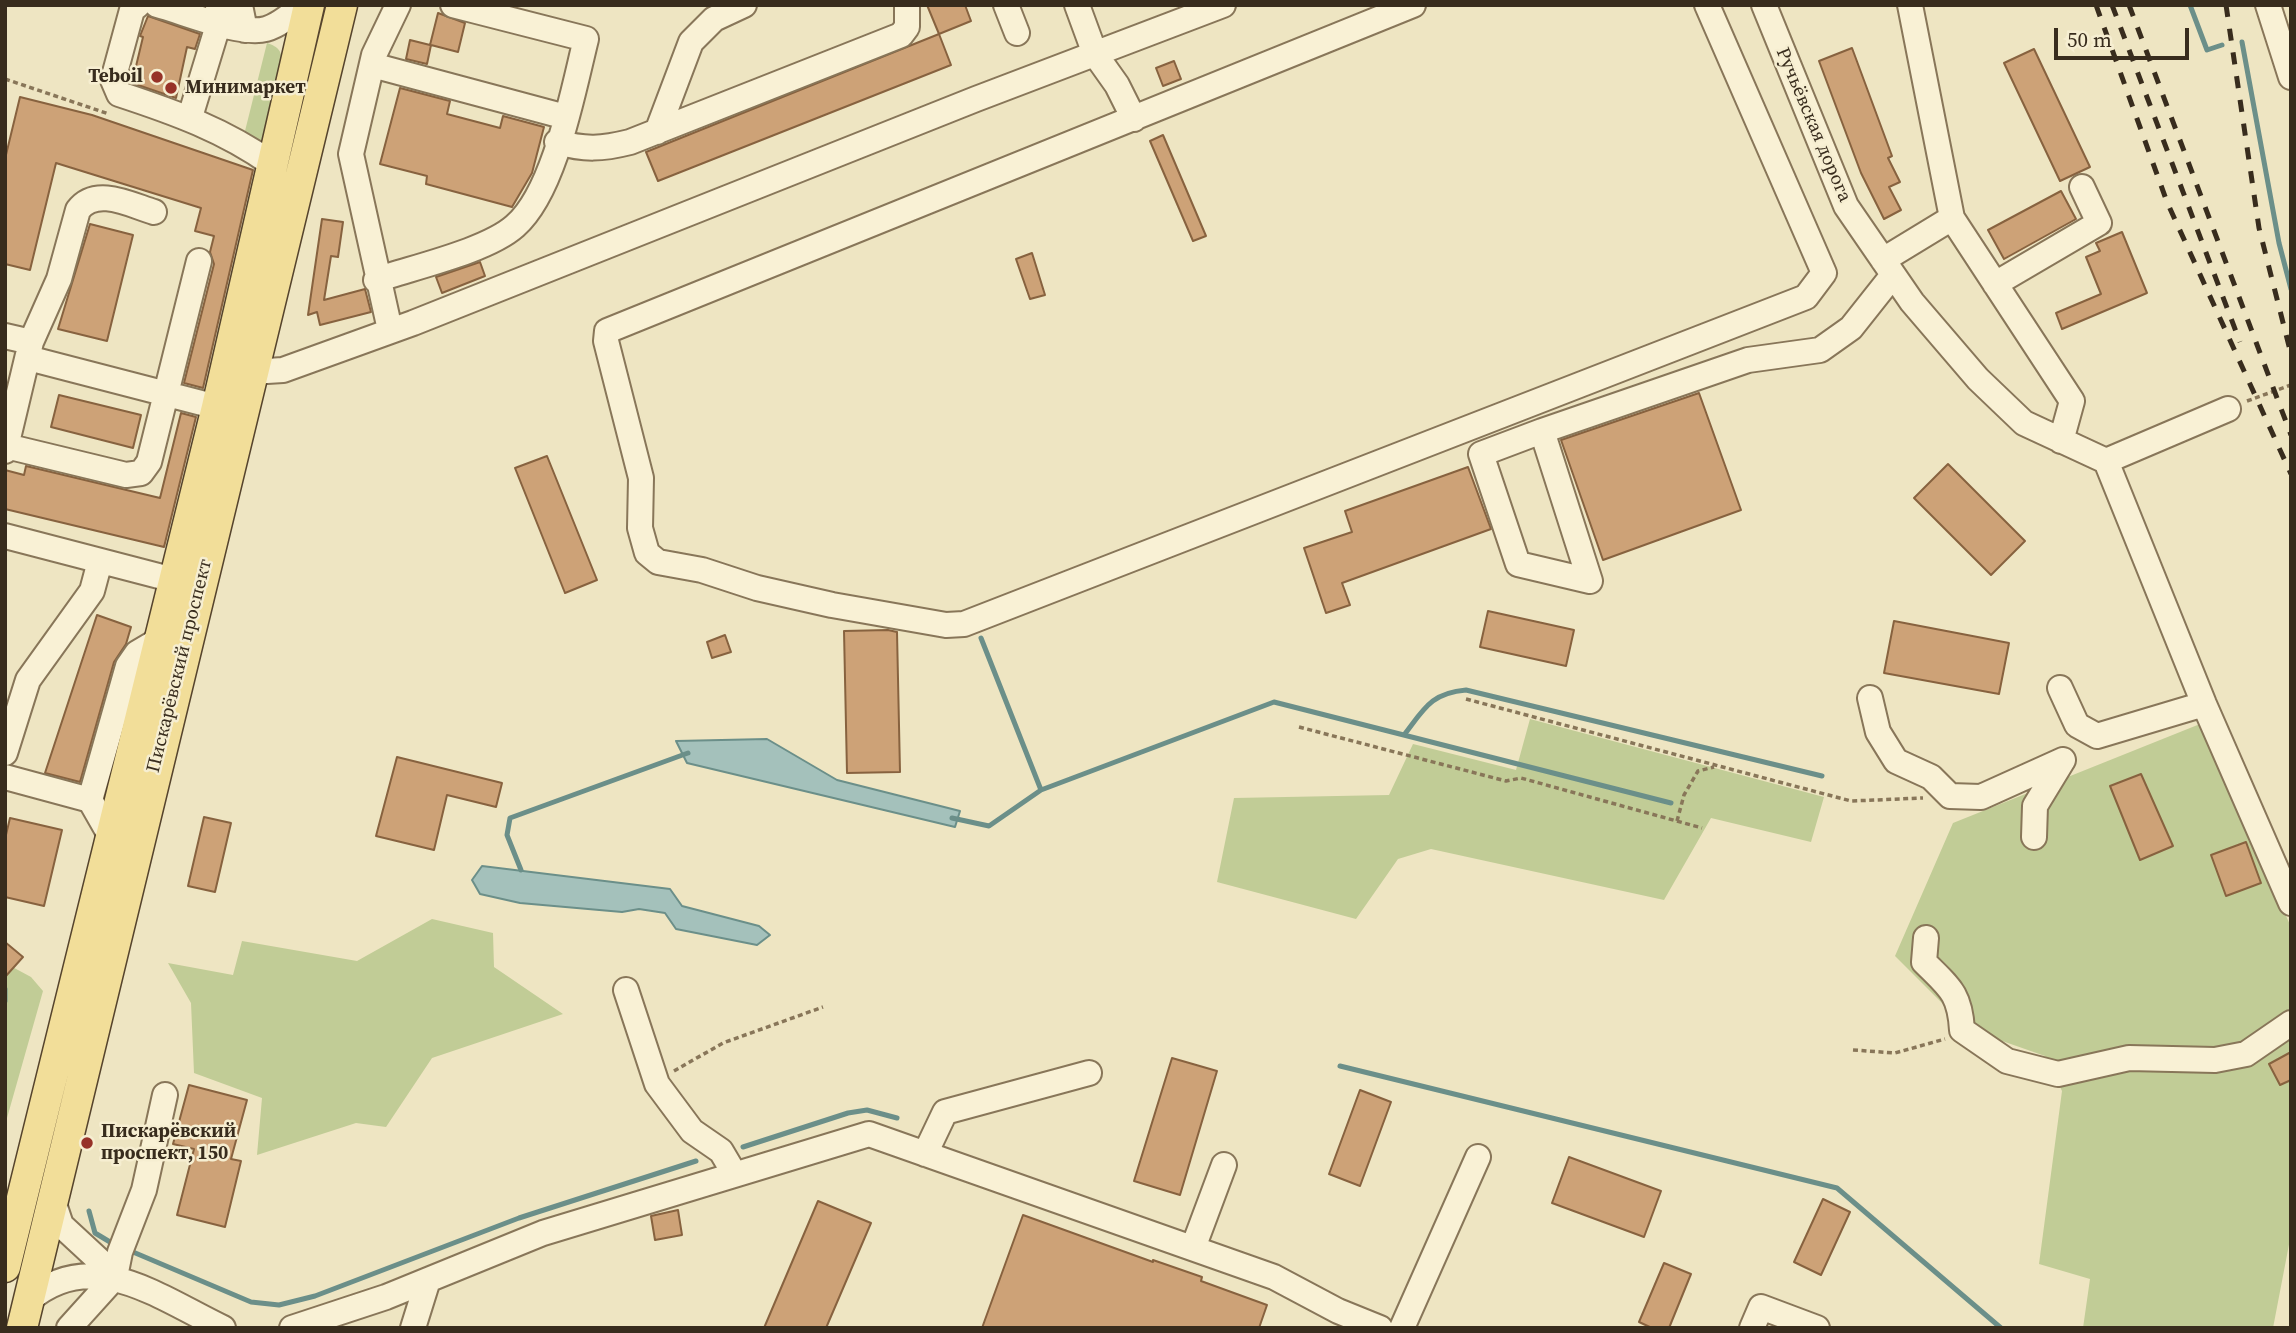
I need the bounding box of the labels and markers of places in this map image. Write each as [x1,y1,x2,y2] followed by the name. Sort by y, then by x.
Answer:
[88,66,143,88] place label: Teboil
[149,69,165,85] marker: Teboil
[185,77,306,99] place label: Минимаркет
[163,80,179,96] marker: Минимаркет
[101,1121,236,1165] place label: Пискарёвский проспект, 150
[79,1135,95,1151] marker: Пискарёвский проспект, 150

